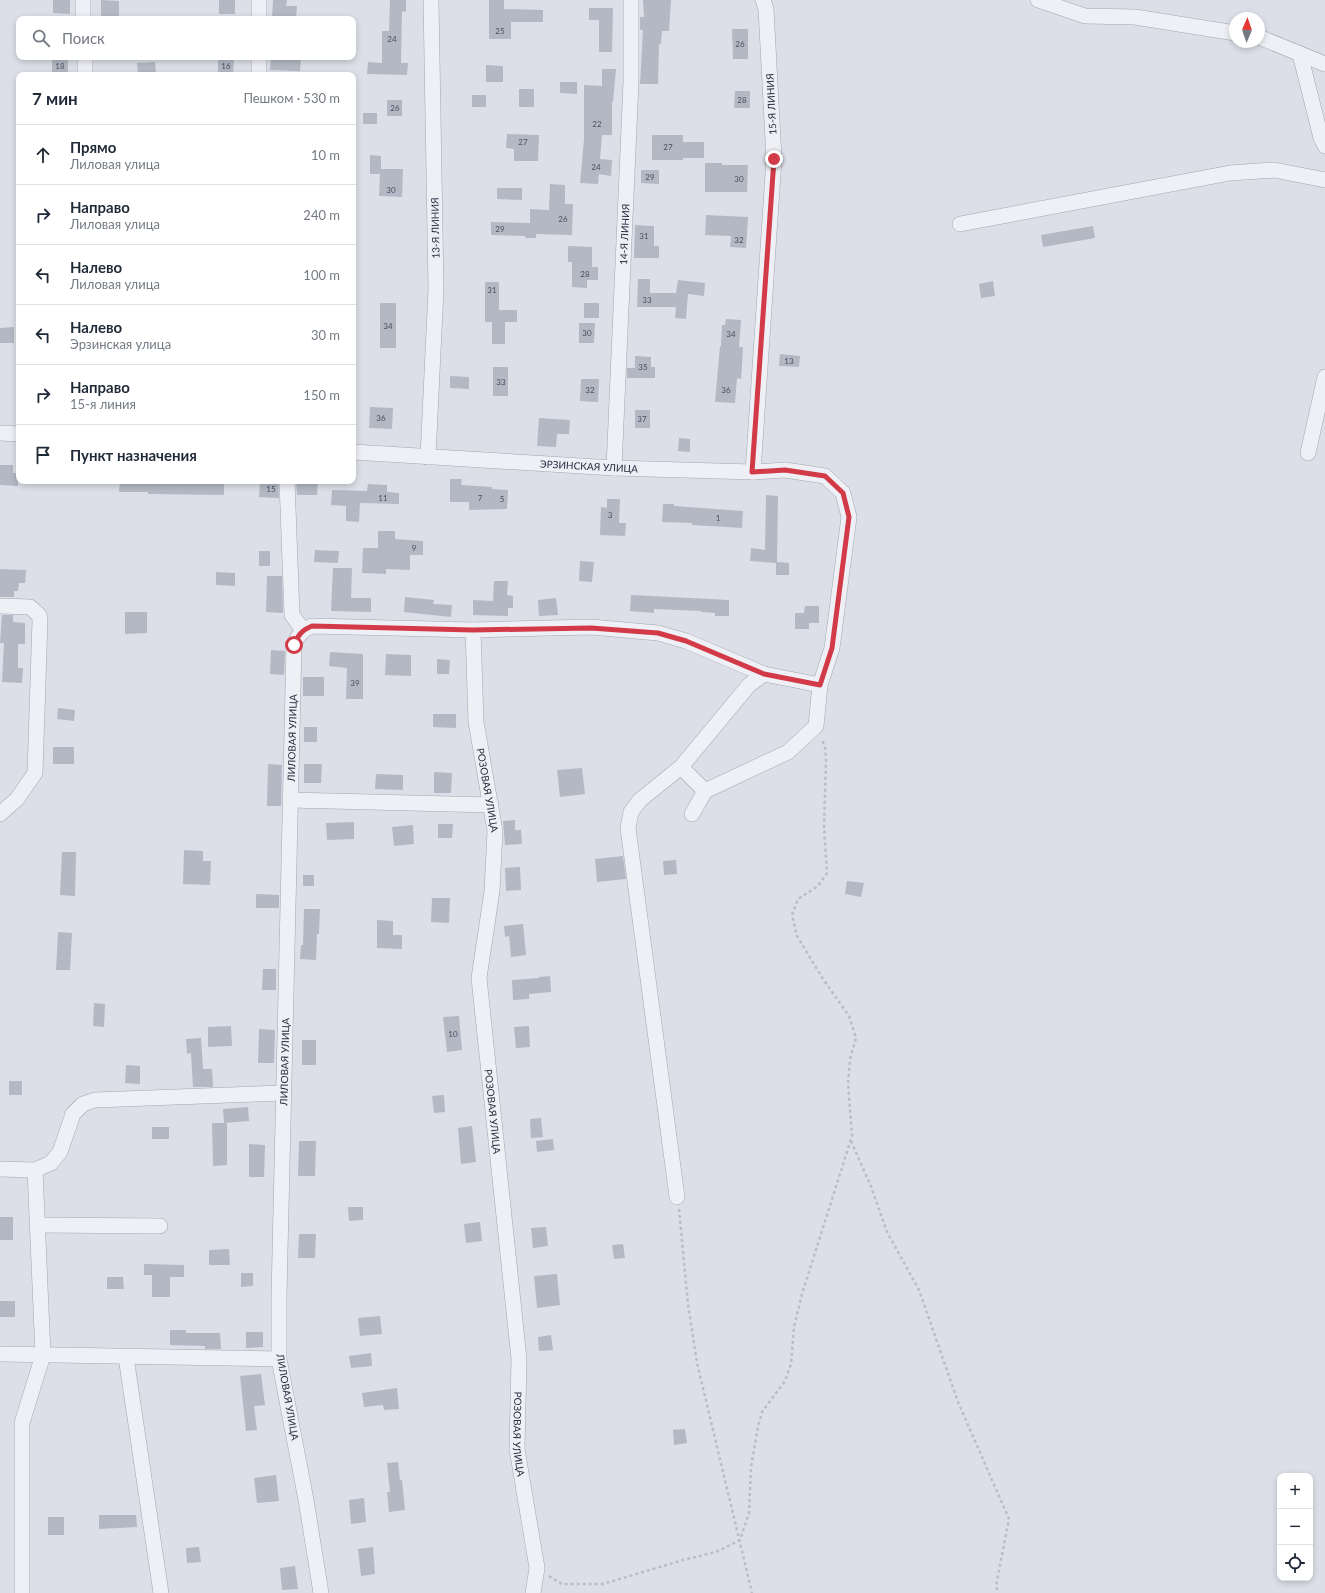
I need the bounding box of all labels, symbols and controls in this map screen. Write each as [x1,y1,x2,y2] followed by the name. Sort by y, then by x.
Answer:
[1229,12,1265,48] north arrow
[16,16,356,60] search box
[495,26,505,36] house number: 25
[30,27,52,49] icon: search
[62,29,105,47] text: Поиск
[387,34,397,44] house number: 24
[735,39,745,49] house number: 26
[55,61,65,71] house number: 18
[221,61,231,71] house number: 16
[763,73,779,135] street label: 15-Я ЛИНИЯ
[32,88,78,109] text: 7 мин
[243,90,340,106] text: Пешком · 530 m
[737,95,747,105] house number: 28
[390,103,400,113] house number: 26
[592,119,602,129] house number: 22
[518,137,528,147] house number: 27
[70,138,116,156] text: Прямо
[663,142,673,152] house number: 27
[32,144,54,166] icon: ahead
[311,147,340,163] text: 10 m
[765,150,783,168] route end
[70,156,160,172] text: Лиловая улица
[591,162,601,172] house number: 24
[645,172,655,182] house number: 29
[734,174,744,184] house number: 30
[386,185,396,195] house number: 30
[428,197,442,259] street label: 13-Я ЛИНИЯ
[70,198,130,216] text: Направо
[617,203,632,265] street label: 14-Я ЛИНИЯ
[32,204,54,226] icon: right
[303,207,340,223] text: 240 m
[558,214,568,224] house number: 26
[70,216,160,232] text: Лиловая улица
[495,224,505,234] house number: 29
[639,231,649,241] house number: 31
[734,235,744,245] house number: 32
[70,258,122,276] text: Налево
[32,264,54,286] icon: left
[303,267,340,283] text: 100 m
[580,269,590,279] house number: 28
[70,276,160,292] text: Лиловая улица
[487,285,497,295] house number: 31
[642,295,652,305] house number: 33
[70,318,122,336] text: Налево
[383,321,393,331] house number: 34
[32,324,54,346] icon: left
[311,327,340,343] text: 30 m
[582,328,592,338] house number: 30
[726,329,736,339] house number: 34
[70,336,171,352] text: Эрзинская улица
[784,356,794,366] house number: 13
[638,362,648,372] house number: 35
[496,377,506,387] house number: 33
[70,378,130,396] text: Направо
[32,384,54,406] icon: right
[585,385,595,395] house number: 32
[721,385,731,395] house number: 36
[303,387,340,403] text: 150 m
[70,396,136,412] text: 15-я линия
[376,413,386,423] house number: 36
[637,414,647,424] house number: 37
[32,444,54,466] icon: arrive
[70,446,197,464] text: Пункт назначения
[540,457,639,475] street label: ЭРЗИНСКАЯ УЛИЦА
[266,484,276,494] house number: 15
[378,493,388,503] house number: 11
[478,493,483,503] house number: 7
[500,494,505,504] house number: 5
[608,510,613,520] house number: 3
[716,513,721,523] house number: 1
[412,543,417,553] house number: 9
[285,636,303,654] route start
[350,678,360,688] house number: 39
[285,694,299,783] street label: ЛИЛОВАЯ УЛИЦА
[475,747,501,833] street label: РОЗОВАЯ УЛИЦА
[277,1018,291,1107] street label: ЛИЛОВАЯ УЛИЦА
[448,1029,458,1039] house number: 10
[483,1069,503,1155] street label: РОЗОВАЯ УЛИЦА
[274,1352,302,1441] street label: ЛИЛОВАЯ УЛИЦА
[511,1391,528,1478] street label: РОЗОВАЯ УЛИЦА
[1277,1473,1313,1581] map controls
[1277,1473,1313,1509] button: +
[1277,1509,1313,1545] button: −
[1277,1545,1313,1581] button: locate

